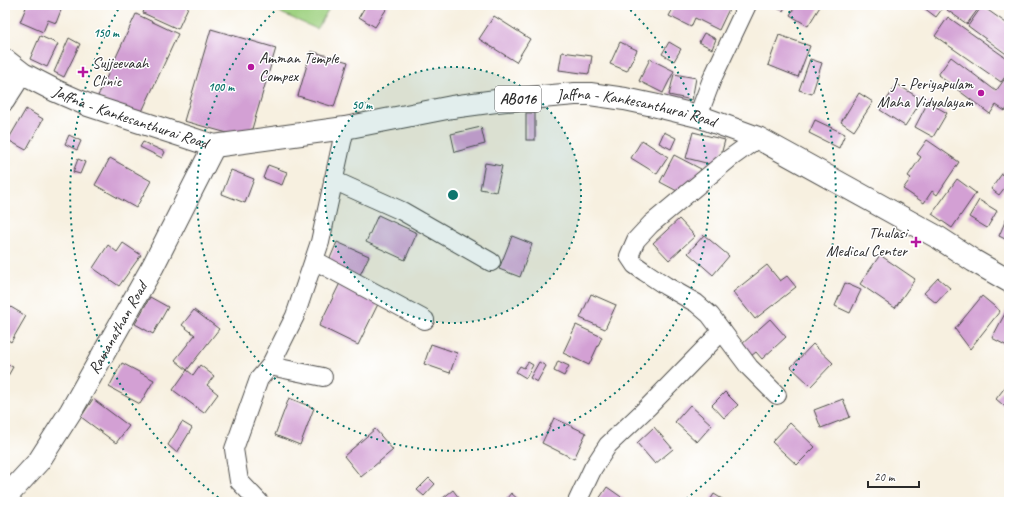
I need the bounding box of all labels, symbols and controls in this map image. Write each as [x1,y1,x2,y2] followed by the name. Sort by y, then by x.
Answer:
[93,25,120,41] text: 150 m
[259,48,340,86] place label: Amman Temple Compex
[92,53,150,91] place label: Sujjeevaah Clinic
[246,62,256,72] marker: Amman Temple Compex
[77,66,89,78] marker: Sujjeevaah Clinic
[877,74,974,112] place label: J - Periyapulam Maha Vidyalayam
[208,79,235,95] text: 100 m
[49,81,213,154] street label: Jaffna - Kankesanthurai Road
[555,84,721,133] street label: Jaffna - Kankesanthurai Road
[495,86,541,112] road number: AB016
[976,88,986,98] marker: J - Periyapulam Maha Vidyalayam
[352,97,373,113] text: 50 m
[446,188,460,202] centre of rings
[826,223,909,261] place label: Thulasi Medical Center
[910,236,922,248] marker: Thulasi Medical Center
[84,276,153,377] street label: Ramanathan Road
[868,463,919,489] scale bar
[874,469,896,485] text: 20 m

